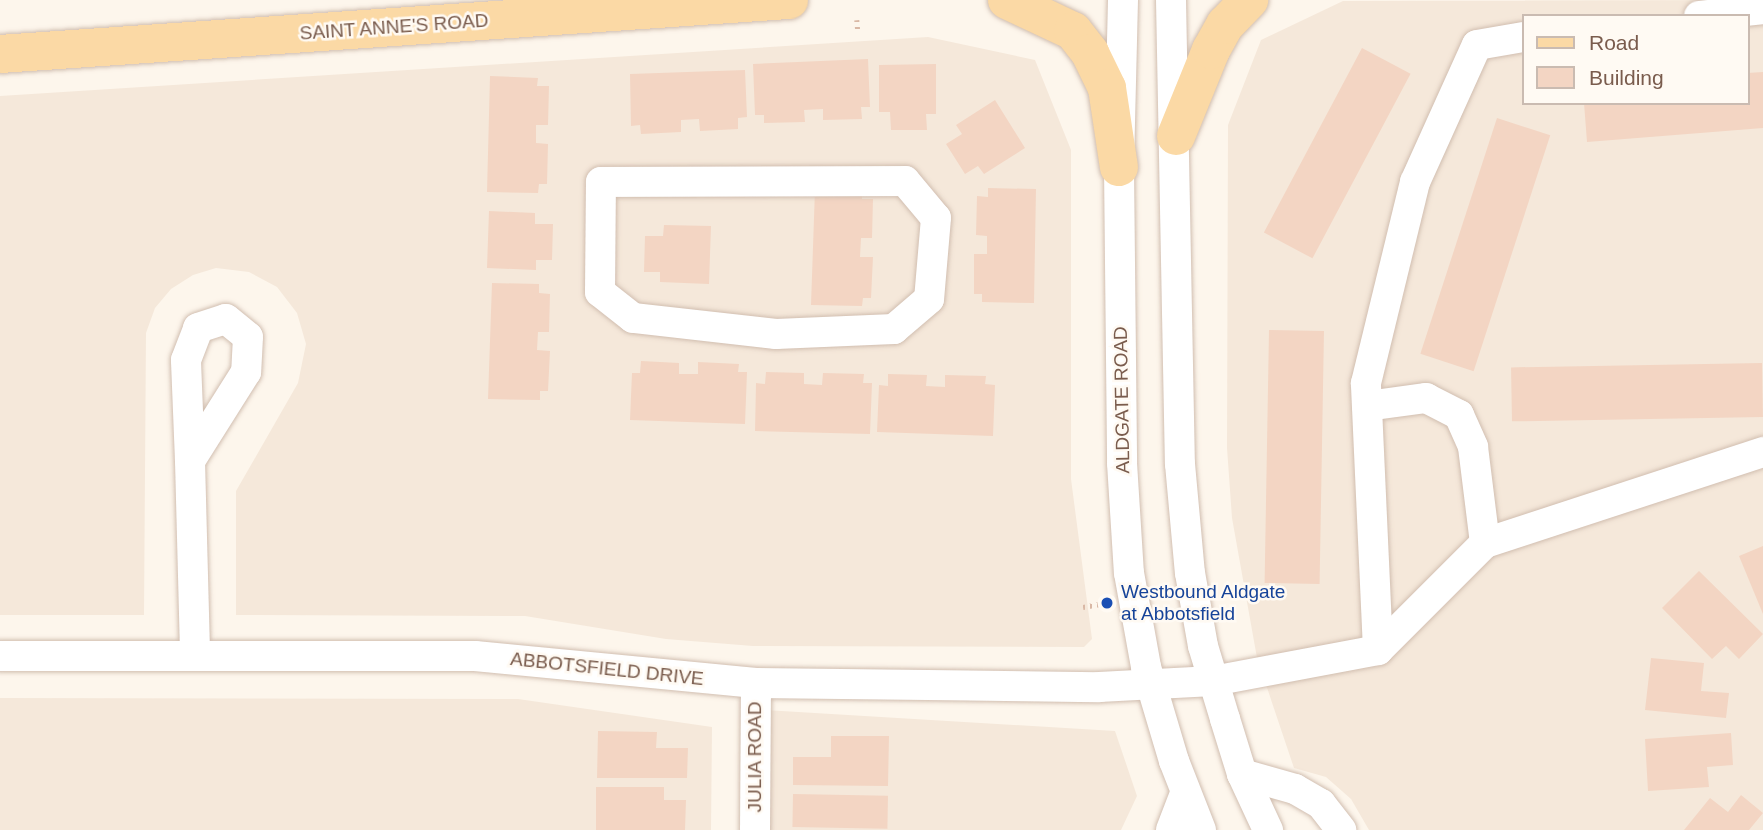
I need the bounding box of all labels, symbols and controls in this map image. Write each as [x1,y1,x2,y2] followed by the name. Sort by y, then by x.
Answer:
[298,9,490,45] street label: SAINT ANNE'S ROAD
[1522,14,1749,105] legend
[1589,31,1639,54] text: Road
[1589,66,1664,89] text: Building
[1109,326,1135,474] street label: ALDGATE ROAD
[1121,581,1286,625] place label: Westbound Aldgate at Abbotsfield
[1099,595,1115,611] marker: Westbound Aldgate at Abbotsfield
[509,648,705,690] street label: ABBOTSFIELD DRIVE
[744,701,766,813] street label: JULIA ROAD

